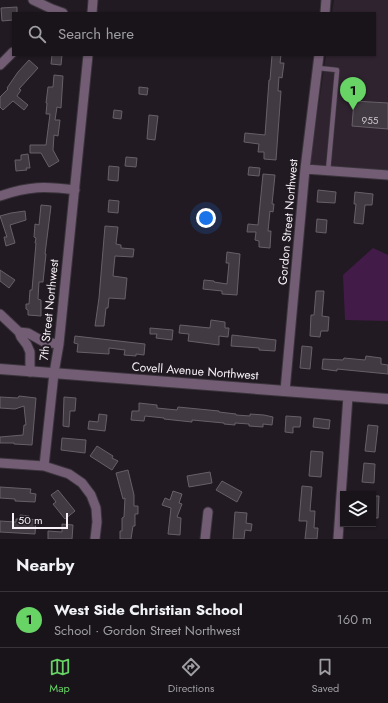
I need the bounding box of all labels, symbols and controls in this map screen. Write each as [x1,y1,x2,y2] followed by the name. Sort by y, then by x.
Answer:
[12,12,376,56] search box
[26,23,48,45] icon: search
[58,23,134,45] text: Search here
[340,77,366,110] pin: 1
[361,113,379,128] house number: 955
[274,158,302,286] street label: Gordon Street Northwest
[196,208,216,228] your location
[35,258,63,362] street label: 7th Street Northwest
[131,358,259,384] street label: Covell Avenue Northwest
[340,491,376,527] map controls
[340,491,376,527] button: layers
[12,511,68,530] scale bar
[18,512,43,528] text: 50 m
[16,553,74,577] text: Nearby
[54,599,243,621] text: West Side Christian School
[26,610,32,629] text: 1
[337,610,372,629] text: 160 m
[54,621,240,640] text: School · Gordon Street Northwest
[49,656,71,696] tab: Map
[168,656,214,696] tab: Directions
[312,656,339,696] tab: Saved

